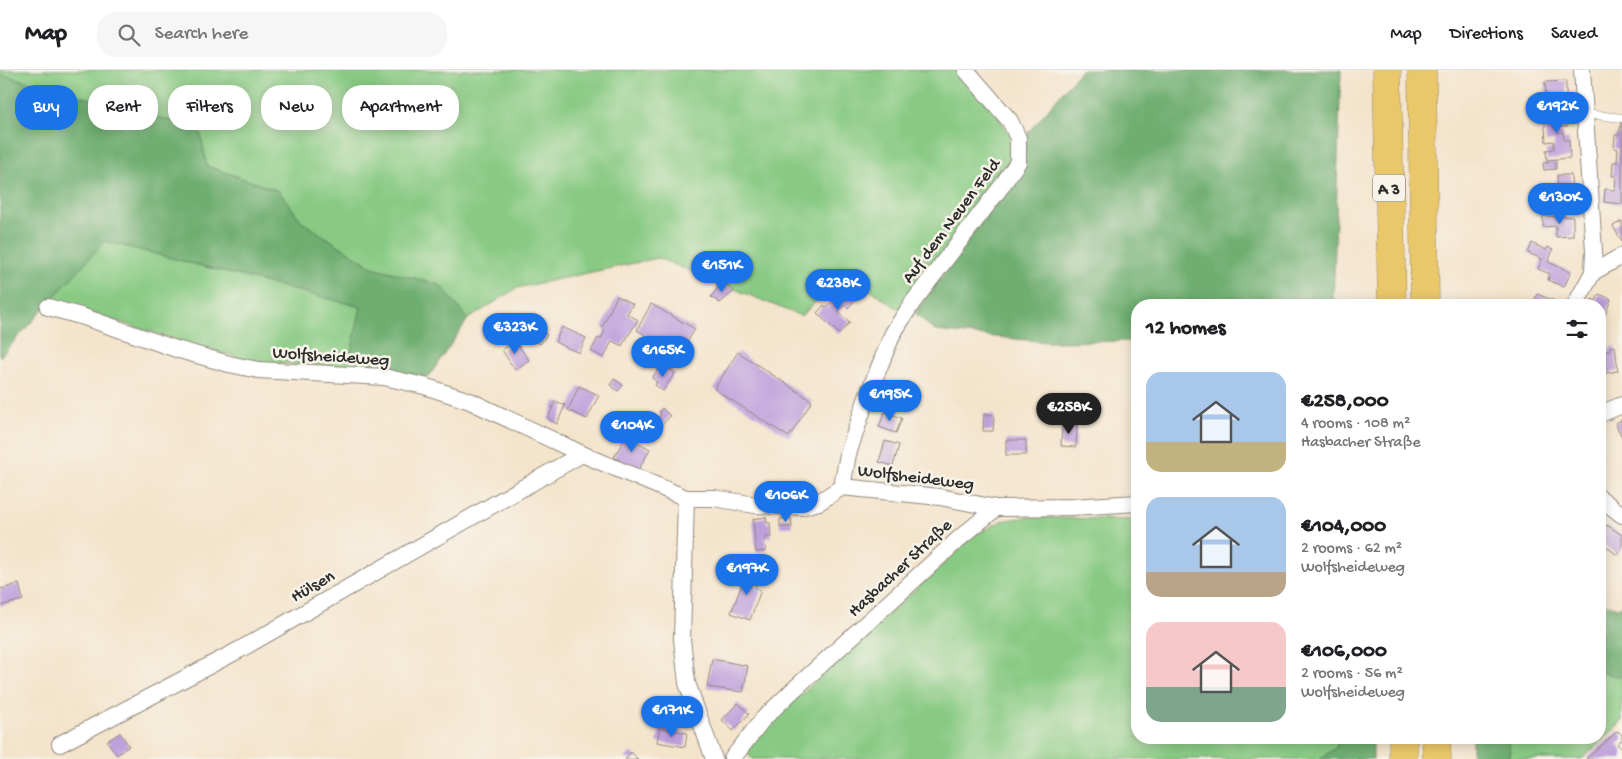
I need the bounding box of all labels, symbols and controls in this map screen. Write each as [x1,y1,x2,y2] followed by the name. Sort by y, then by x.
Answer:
[97,12,447,57] search box
[25,20,67,49] text: Map
[115,21,143,49] icon: search
[155,23,248,46] text: Search here
[1390,24,1422,45] text: Map
[1450,24,1523,45] text: Directions
[1551,24,1597,45] text: Saved
[15,85,78,130] chip: Buy
[88,85,158,130] chip: Rent
[168,85,251,130] chip: Filters
[261,85,332,130] chip: New
[342,85,459,130] chip: Apartment
[1522,92,1592,134] pin: €192K
[1537,98,1577,117] text: €192K
[898,154,1006,288] street label: Auf dem Neuen Feld
[1373,175,1405,202] road number: A 3
[1525,182,1595,225] pin: €130K
[1539,189,1581,208] text: €130K
[687,250,757,293] pin: €151K
[702,257,742,276] text: €151K
[803,268,873,311] pin: €238K
[816,275,860,294] text: €238K
[480,312,550,355] pin: €323K
[1563,315,1591,343] icon: filters
[1146,317,1225,342] text: 12 homes
[494,319,536,338] text: €323K
[628,336,698,378] pin: €165K
[642,342,684,361] text: €165K
[272,343,390,372] street label: Wolfsheideweg
[855,380,925,422] pin: €195K
[869,386,911,405] text: €195K
[1301,390,1389,415] text: €258,000
[1034,392,1104,435] pin: €258K
[1186,392,1246,452] icon: home
[1047,399,1091,418] text: €258K
[597,410,667,453] pin: €104K
[1301,415,1410,434] text: 4 rooms · 108 m²
[611,417,653,436] text: €104K
[1301,434,1420,453] text: Hasbacher Straße
[856,461,975,496] street label: Wolfsheideweg
[751,480,821,523] pin: €106K
[765,487,807,506] text: €106K
[844,515,958,622] street label: Hasbacher Straße
[1301,515,1386,540] text: €104,000
[1186,517,1246,577] icon: home
[1301,540,1402,559] text: 2 rooms · 62 m²
[712,554,782,596] pin: €197K
[1301,559,1405,578] text: Wolfsheideweg
[726,560,768,579] text: €197K
[288,566,339,608] street label: Hülsen
[1301,640,1387,665] text: €106,000
[1186,642,1246,702] icon: home
[1301,665,1403,684] text: 2 rooms · 56 m²
[1301,684,1405,703] text: Wolfsheideweg
[637,696,707,738] pin: €171K
[652,702,692,721] text: €171K

